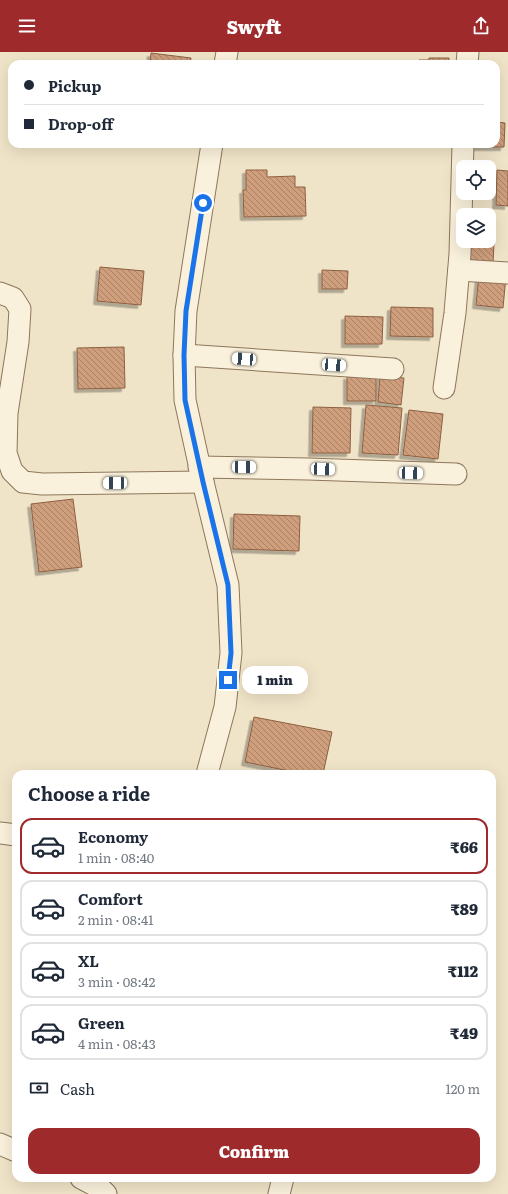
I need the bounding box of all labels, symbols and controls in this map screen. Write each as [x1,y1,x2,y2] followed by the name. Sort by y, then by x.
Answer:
[227,13,281,40] text: Swyft
[16,15,38,37] icon: menu
[470,15,492,37] icon: share
[48,74,101,97] text: Pickup
[48,112,113,135] text: Drop-off
[456,160,496,248] map controls
[456,160,496,200] button: locate
[194,194,212,212] route start
[456,208,496,248] button: layers
[232,352,256,366] car
[322,358,346,372] car
[232,461,256,473] car
[311,463,335,475] car
[399,467,423,479] car
[103,477,127,489] car
[242,666,308,694] callout: 1 min
[257,670,293,689] text: 1 min
[219,671,237,689] route end
[28,780,150,807] text: Choose a ride
[78,825,148,848] text: Economy
[30,828,66,864] icon: car
[450,835,478,858] text: ₹66
[78,848,154,867] text: 1 min · 08:40
[78,887,143,910] text: Comfort
[30,890,66,926] icon: car
[450,897,478,920] text: ₹89
[78,910,153,929] text: 2 min · 08:41
[78,949,99,972] text: XL
[30,952,66,988] icon: car
[448,959,478,982] text: ₹112
[78,972,155,991] text: 3 min · 08:42
[78,1011,125,1034] text: Green
[30,1014,66,1050] icon: car
[450,1021,478,1044] text: ₹49
[78,1034,156,1053] text: 4 min · 08:43
[28,1077,50,1099] icon: cash
[60,1077,95,1100] text: Cash
[445,1079,480,1098] text: 120 m
[28,1128,480,1174] button: Confirm

